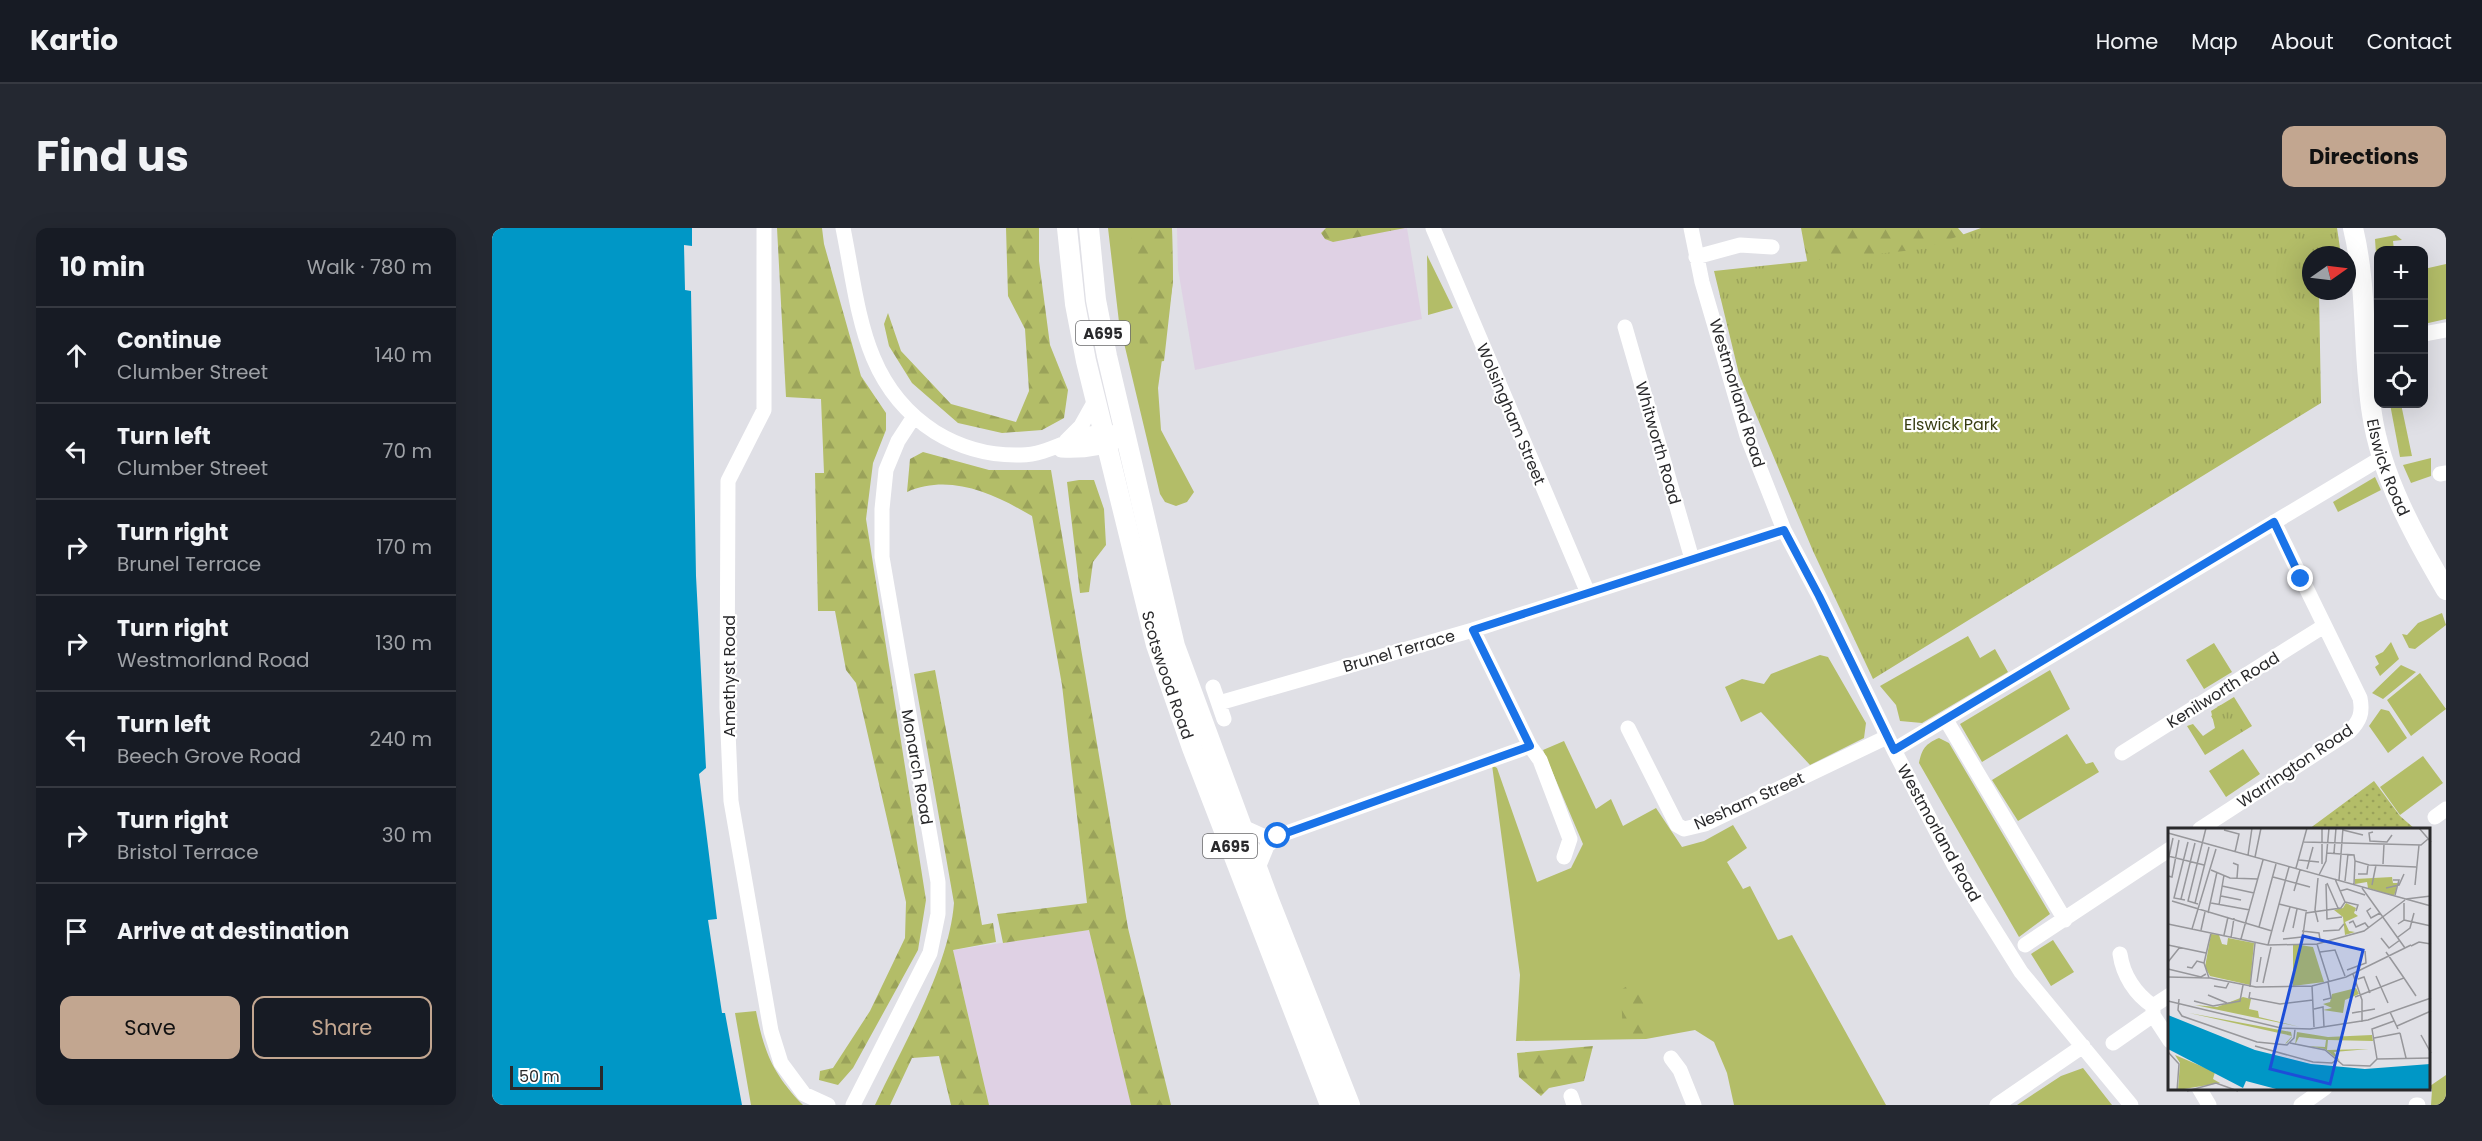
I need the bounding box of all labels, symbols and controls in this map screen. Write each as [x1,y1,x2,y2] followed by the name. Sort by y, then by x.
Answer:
[30,21,118,60] text: Kartio
[2096,27,2158,56] text: Home
[2191,27,2238,56] text: Map
[2271,27,2334,56] text: About
[2367,27,2452,56] text: Contact
[2282,126,2446,187] button: Directions
[36,127,189,186] text: Find us
[2302,246,2356,300] north arrow
[2374,246,2428,408] map controls
[2374,246,2428,300] button: +
[60,249,145,285] text: 10 min
[307,253,432,281] text: Walk · 780 m
[2374,300,2428,354] button: −
[1703,316,1771,470] street label: Westmorland Road
[1076,321,1130,345] road number: A695
[117,325,221,356] text: Continue
[60,339,93,372] icon: ahead
[1471,340,1551,489] street label: Wolsingham Street
[375,341,432,369] text: 140 m
[2374,354,2428,408] button: locate
[117,358,268,386] text: Clumber Street
[1629,379,1687,507] street label: Whitworth Road
[1904,413,1999,436] park label: Elswick Park
[2361,417,2416,520] street label: Elswick Road
[117,421,211,452] text: Turn left
[60,435,93,468] icon: left
[383,437,432,465] text: 70 m
[117,454,268,482] text: Clumber Street
[117,517,228,548] text: Turn right
[60,531,93,564] icon: right
[376,533,432,561] text: 170 m
[117,550,261,578] text: Brunel Terrace
[2287,565,2313,591] route end
[1136,608,1200,742] street label: Scotswood Road
[117,613,228,644] text: Turn right
[718,615,741,737] street label: Amethyst Road
[1340,624,1458,678] street label: Brunel Terrace
[60,627,93,660] icon: right
[375,629,432,657] text: 130 m
[117,646,310,674] text: Westmorland Road
[2162,646,2284,734] street label: Kenilworth Road
[896,707,938,827] street label: Monarch Road
[117,709,211,740] text: Turn left
[2232,719,2358,813] street label: Warrington Road
[60,723,93,756] icon: left
[369,725,432,753] text: 240 m
[117,742,301,770] text: Beech Grove Road
[1892,760,1986,906] street label: Westmorland Road
[1690,766,1808,836] street label: Nesham Street
[117,805,228,836] text: Turn right
[60,819,93,852] icon: right
[382,821,432,849] text: 30 m
[1264,822,1290,848] route start
[2168,828,2431,1090] inset map
[1203,834,1257,858] road number: A695
[117,838,259,866] text: Bristol Terrace
[60,915,93,948] icon: arrive
[117,916,349,947] text: Arrive at destination
[60,996,240,1059] button: Save
[252,996,432,1059] button: Share
[510,1063,603,1090] scale bar
[519,1065,560,1088] text: 50 m

